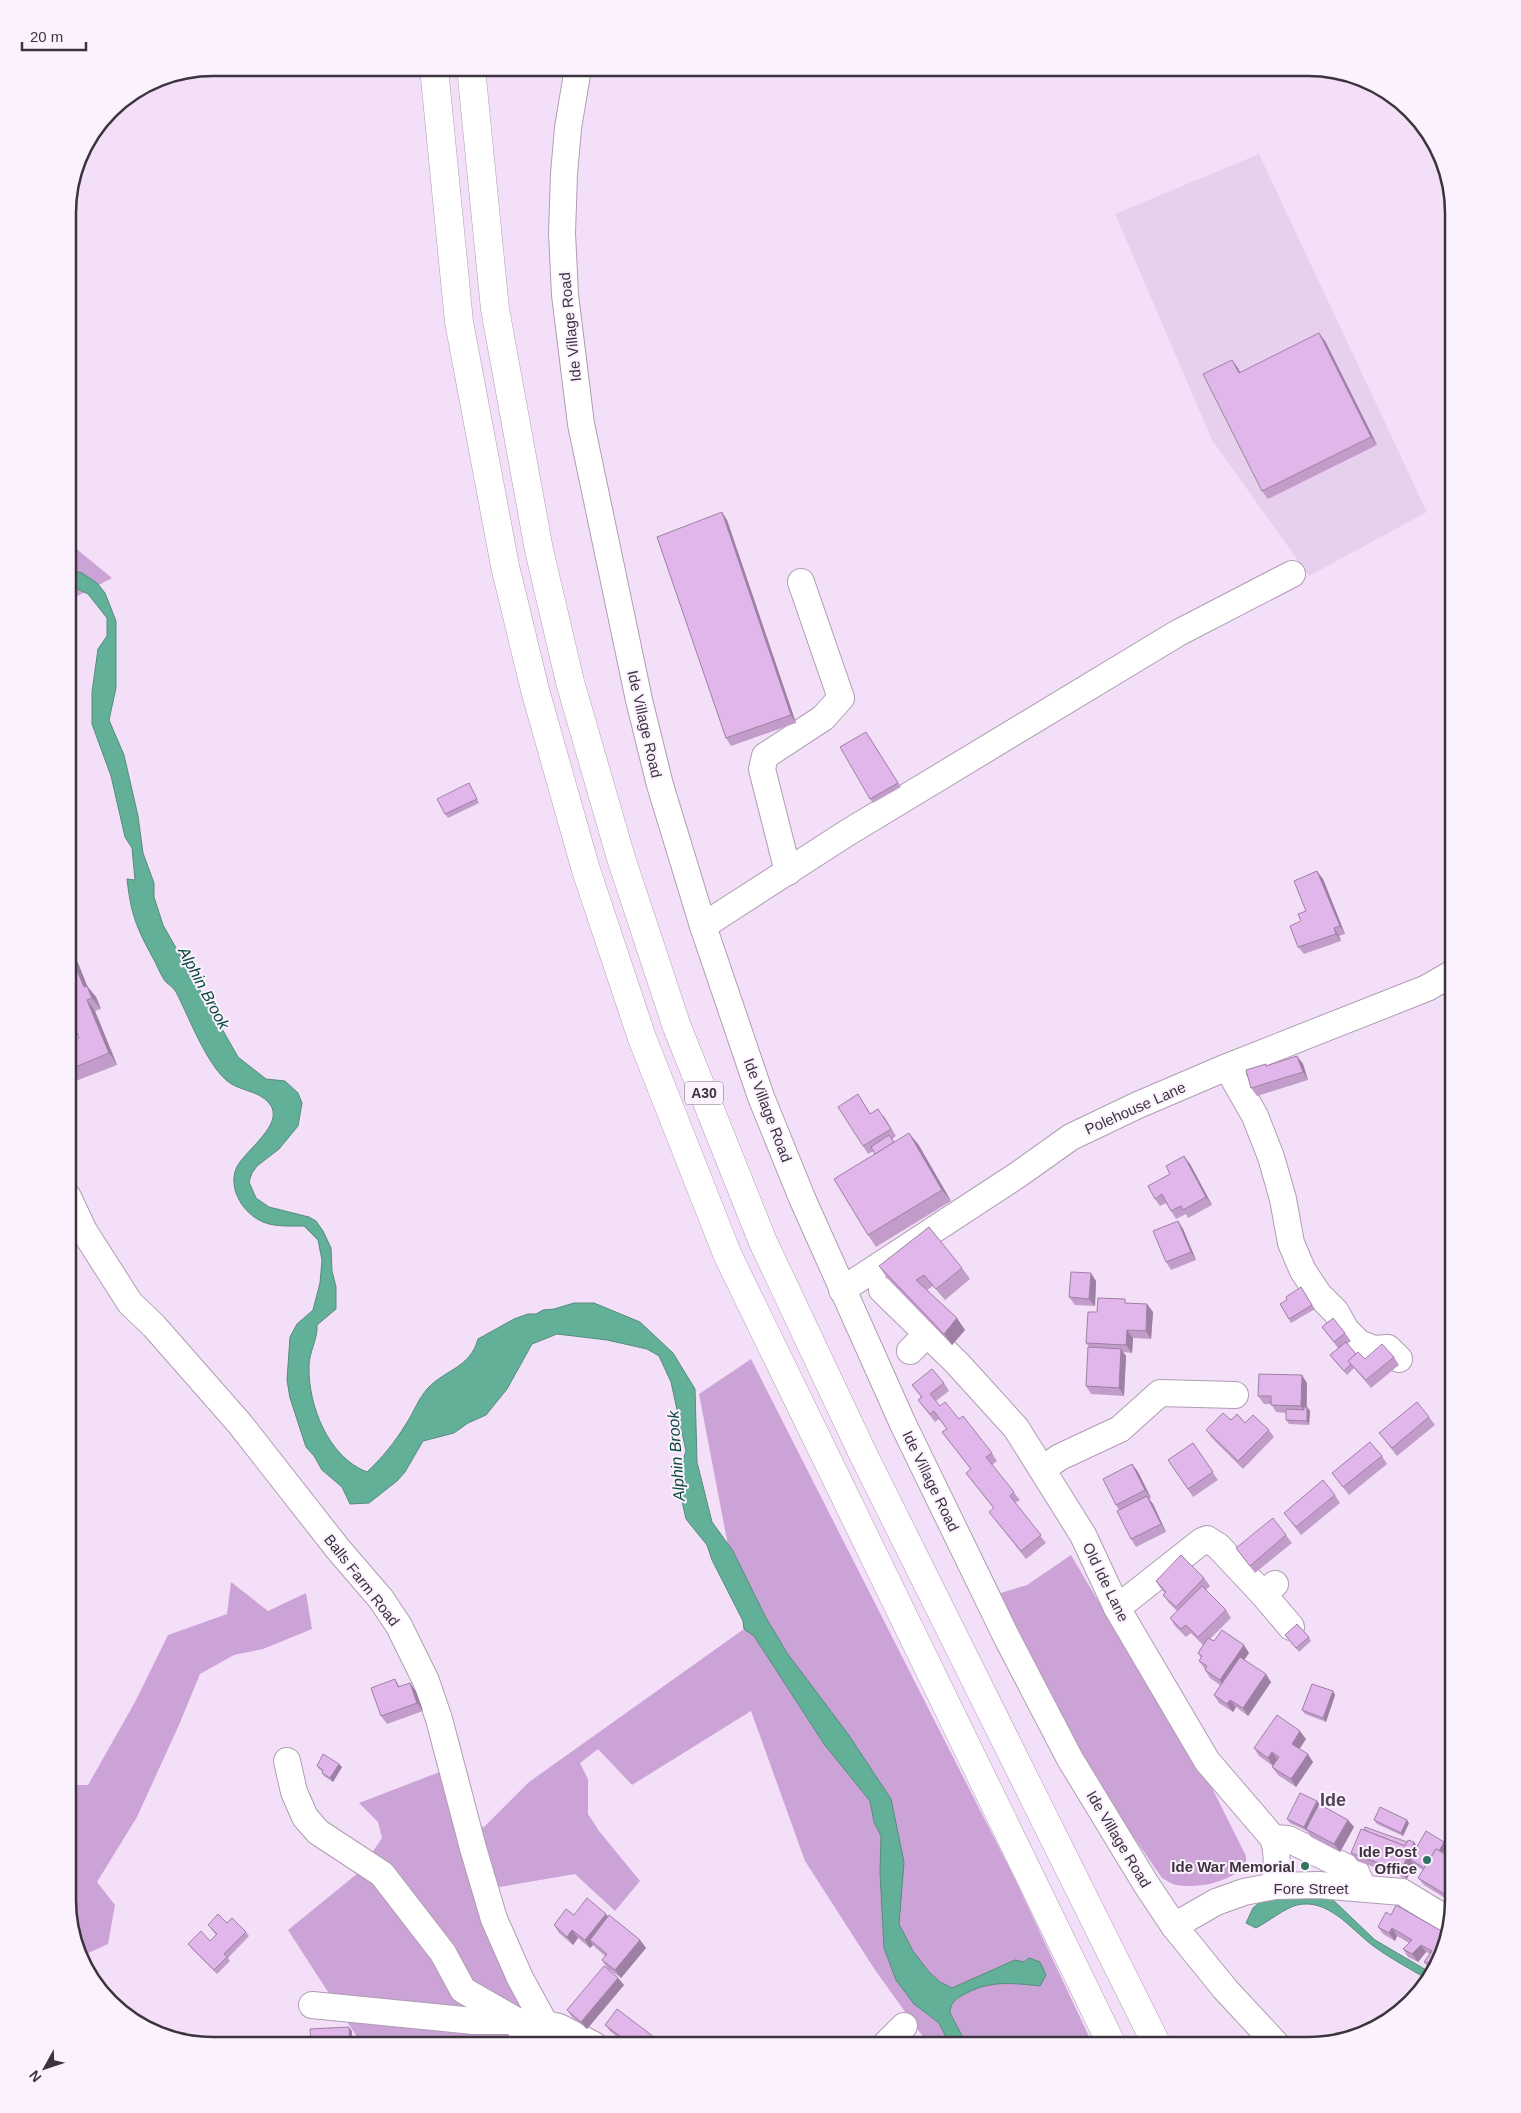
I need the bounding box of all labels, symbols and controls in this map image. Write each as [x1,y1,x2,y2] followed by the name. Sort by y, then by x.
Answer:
[22,20,86,52] scale bar
[30,28,63,45] text: 20 m
[556,272,584,382] street label: Ide Village Road
[624,669,666,779] street label: Ide Village Road
[175,943,233,1033] water label: Alphin Brook
[740,1056,796,1164] street label: Ide Village Road
[1082,1078,1188,1138] street label: Polehouse Lane
[685,1082,723,1104] road number: A30
[664,1409,688,1503] water label: Alphin Brook
[899,1428,963,1534] street label: Ide Village Road
[321,1531,403,1629] street label: Balls Farm Road
[1080,1540,1132,1624] street label: Old Ide Lane
[1083,1788,1155,1890] street label: Ide Village Road
[1320,1790,1346,1810] district label: Ide
[1359,1843,1417,1877] place label: Ide Post Office
[1421,1854,1433,1866] marker: Ide Post Office
[1171,1858,1295,1875] place label: Ide War Memorial
[1299,1860,1311,1872] marker: Ide War Memorial
[1273,1880,1349,1897] street label: Fore Street
[20,2043,70,2093] north arrow
[26,2067,44,2085] text: N

